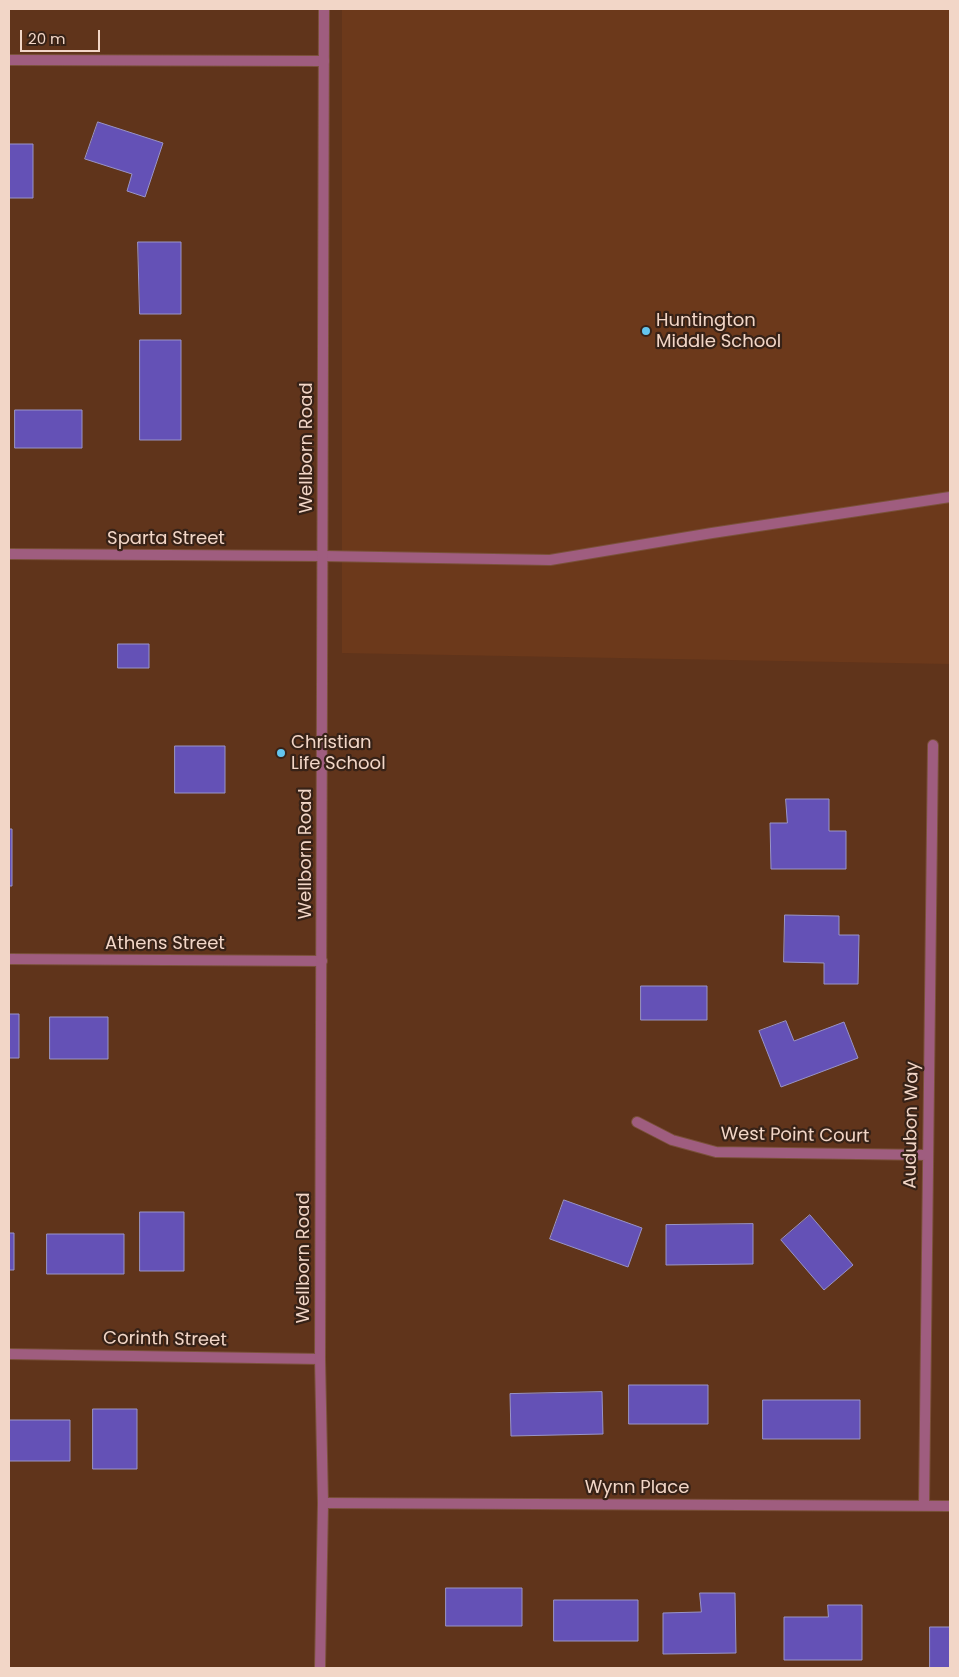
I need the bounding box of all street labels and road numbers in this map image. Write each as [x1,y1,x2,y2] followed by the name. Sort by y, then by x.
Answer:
[296,382,318,514] street label: Wellborn Road
[107,528,225,550] street label: Sparta Street
[295,788,317,920] street label: Wellborn Road
[105,933,225,955] street label: Athens Street
[900,1061,924,1189] street label: Audubon Way
[720,1124,870,1148] street label: West Point Court
[293,1192,315,1324] street label: Wellborn Road
[103,1328,227,1352] street label: Corinth Street
[585,1477,689,1499] street label: Wynn Place

